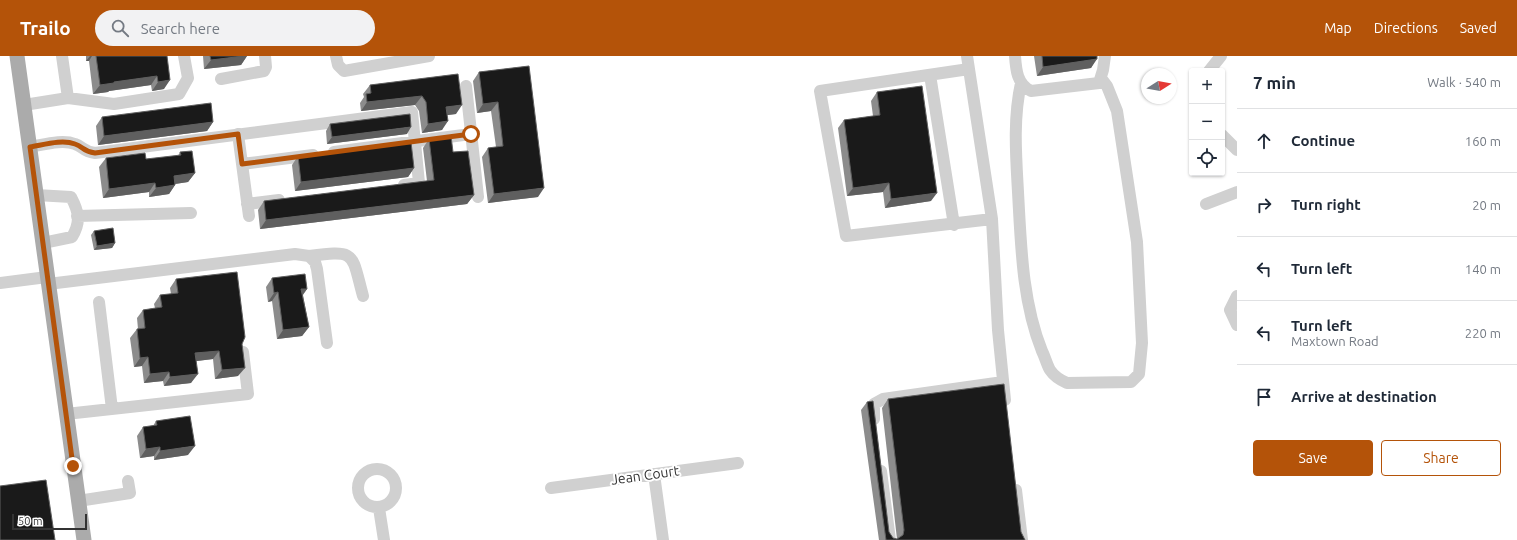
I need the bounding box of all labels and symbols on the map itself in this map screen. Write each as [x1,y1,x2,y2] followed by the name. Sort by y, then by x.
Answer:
[1141,68,1177,104] north arrow
[462,125,480,143] route start
[64,457,82,475] route end
[610,462,681,488] street label: Jean Court
[12,512,87,531] scale bar

